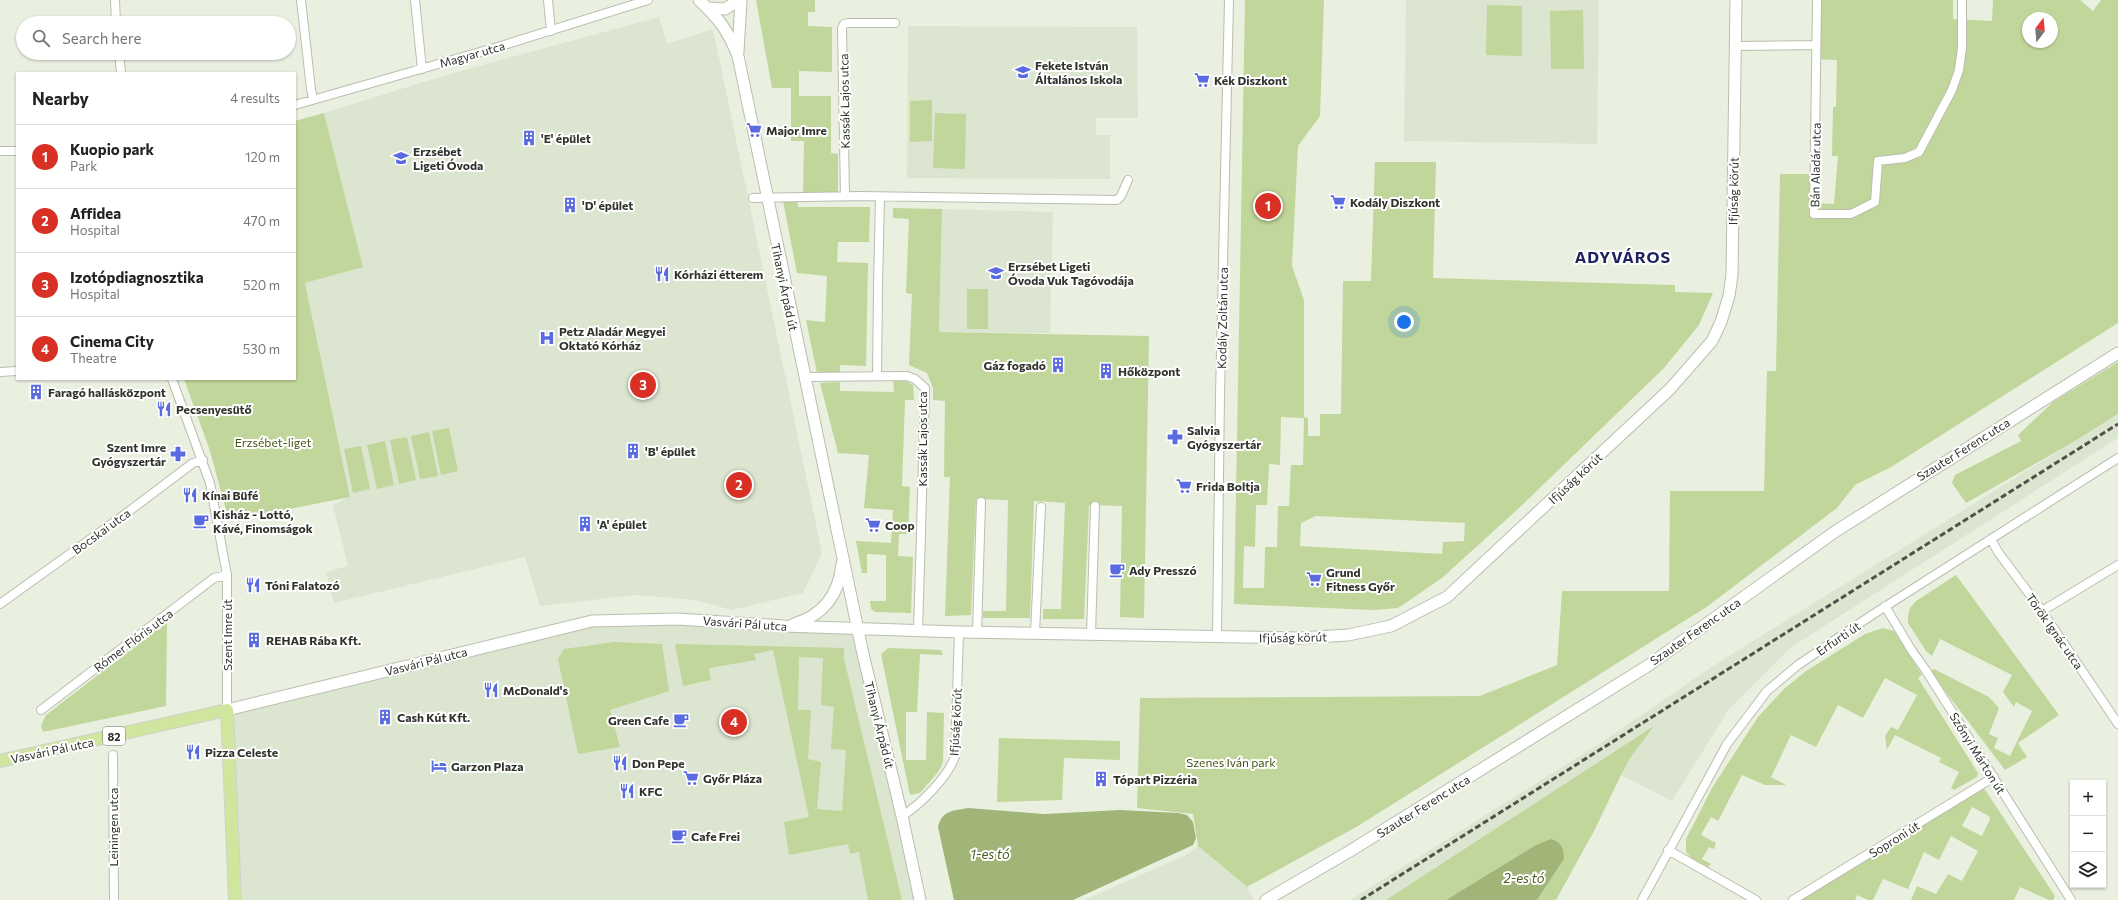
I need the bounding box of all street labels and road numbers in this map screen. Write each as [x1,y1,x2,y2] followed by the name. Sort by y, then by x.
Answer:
[438,38,506,70] street label: Magyar utca
[836,53,852,149] street label: Kassák Lajos utca
[1807,123,1823,207] street label: Bán Aladár utca
[1725,157,1741,225] street label: Ifjúság körút
[769,242,801,332] street label: Tihanyi Árpád út
[1214,267,1230,369] street label: Kodály Zoltán utca
[915,391,929,487] street label: Kassák Lajos utca
[1914,415,2012,483] street label: Szauter Ferenc utca
[1545,450,1605,506] street label: Ifjúság körút
[69,505,133,557] street label: Bocskai utca
[2024,590,2086,672] street label: Török Ignác utca
[1647,595,1743,667] street label: Szauter Ferenc utca
[220,599,234,671] street label: Szent Imre út
[91,606,175,674] street label: Rómer Flóris utca
[702,613,788,633] street label: Vasvári Pál utca
[1813,618,1863,658] street label: Erfurti út
[1259,629,1327,645] street label: Ifjúság körút
[383,644,469,678] street label: Vasvári Pál utca
[862,680,898,770] street label: Tihanyi Árpád út
[946,688,964,756] street label: Ifjúság körút
[1947,710,2009,796] street label: Szőnyi Márton út
[103,727,125,745] road number: 82
[9,734,95,766] street label: Vasvári Pál utca
[1374,772,1472,840] street label: Szauter Ferenc utca
[106,788,120,866] street label: Leiningen utca
[1866,818,1922,860] street label: Soproni út

